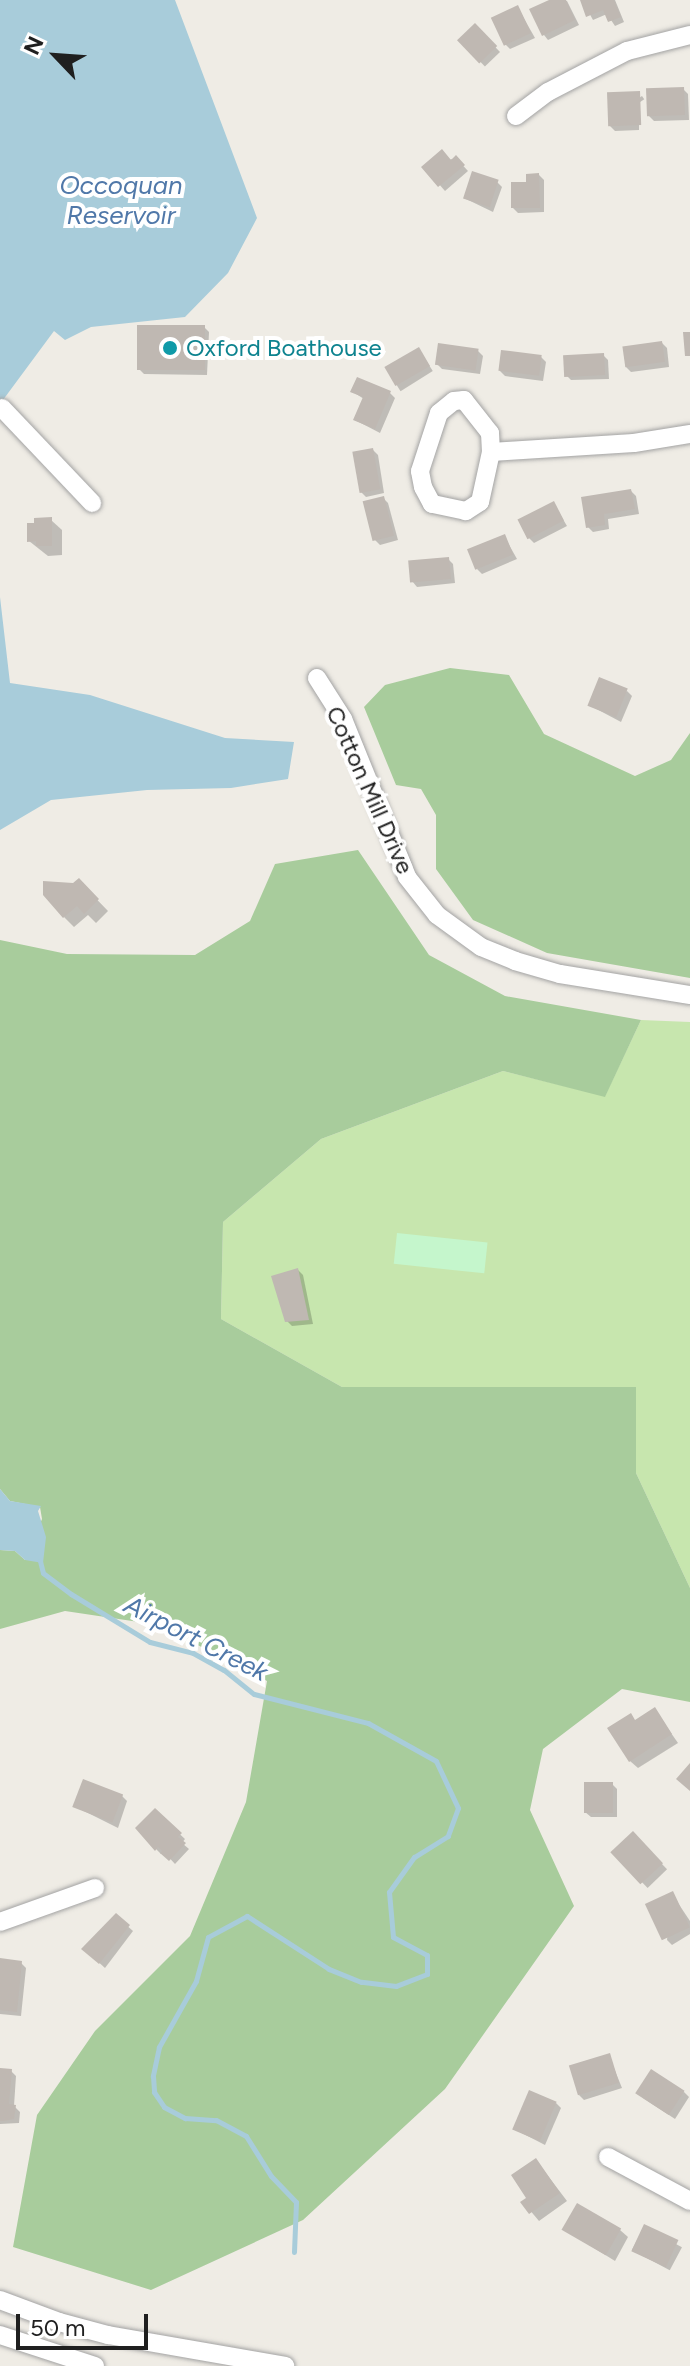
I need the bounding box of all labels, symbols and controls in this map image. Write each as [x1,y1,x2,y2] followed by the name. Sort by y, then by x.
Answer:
[16,16,96,96] north arrow
[18,32,50,59] text: N
[59,170,183,232] water label: Occoquan Reservoir
[186,334,382,362] place label: Oxford Boathouse
[161,339,179,357] marker: Oxford Boathouse
[320,702,420,878] street label: Cotton Mill Drive
[119,1589,273,1689] water label: Airport Creek
[20,2298,152,2348] scale bar
[30,2313,86,2342] text: 50 m

